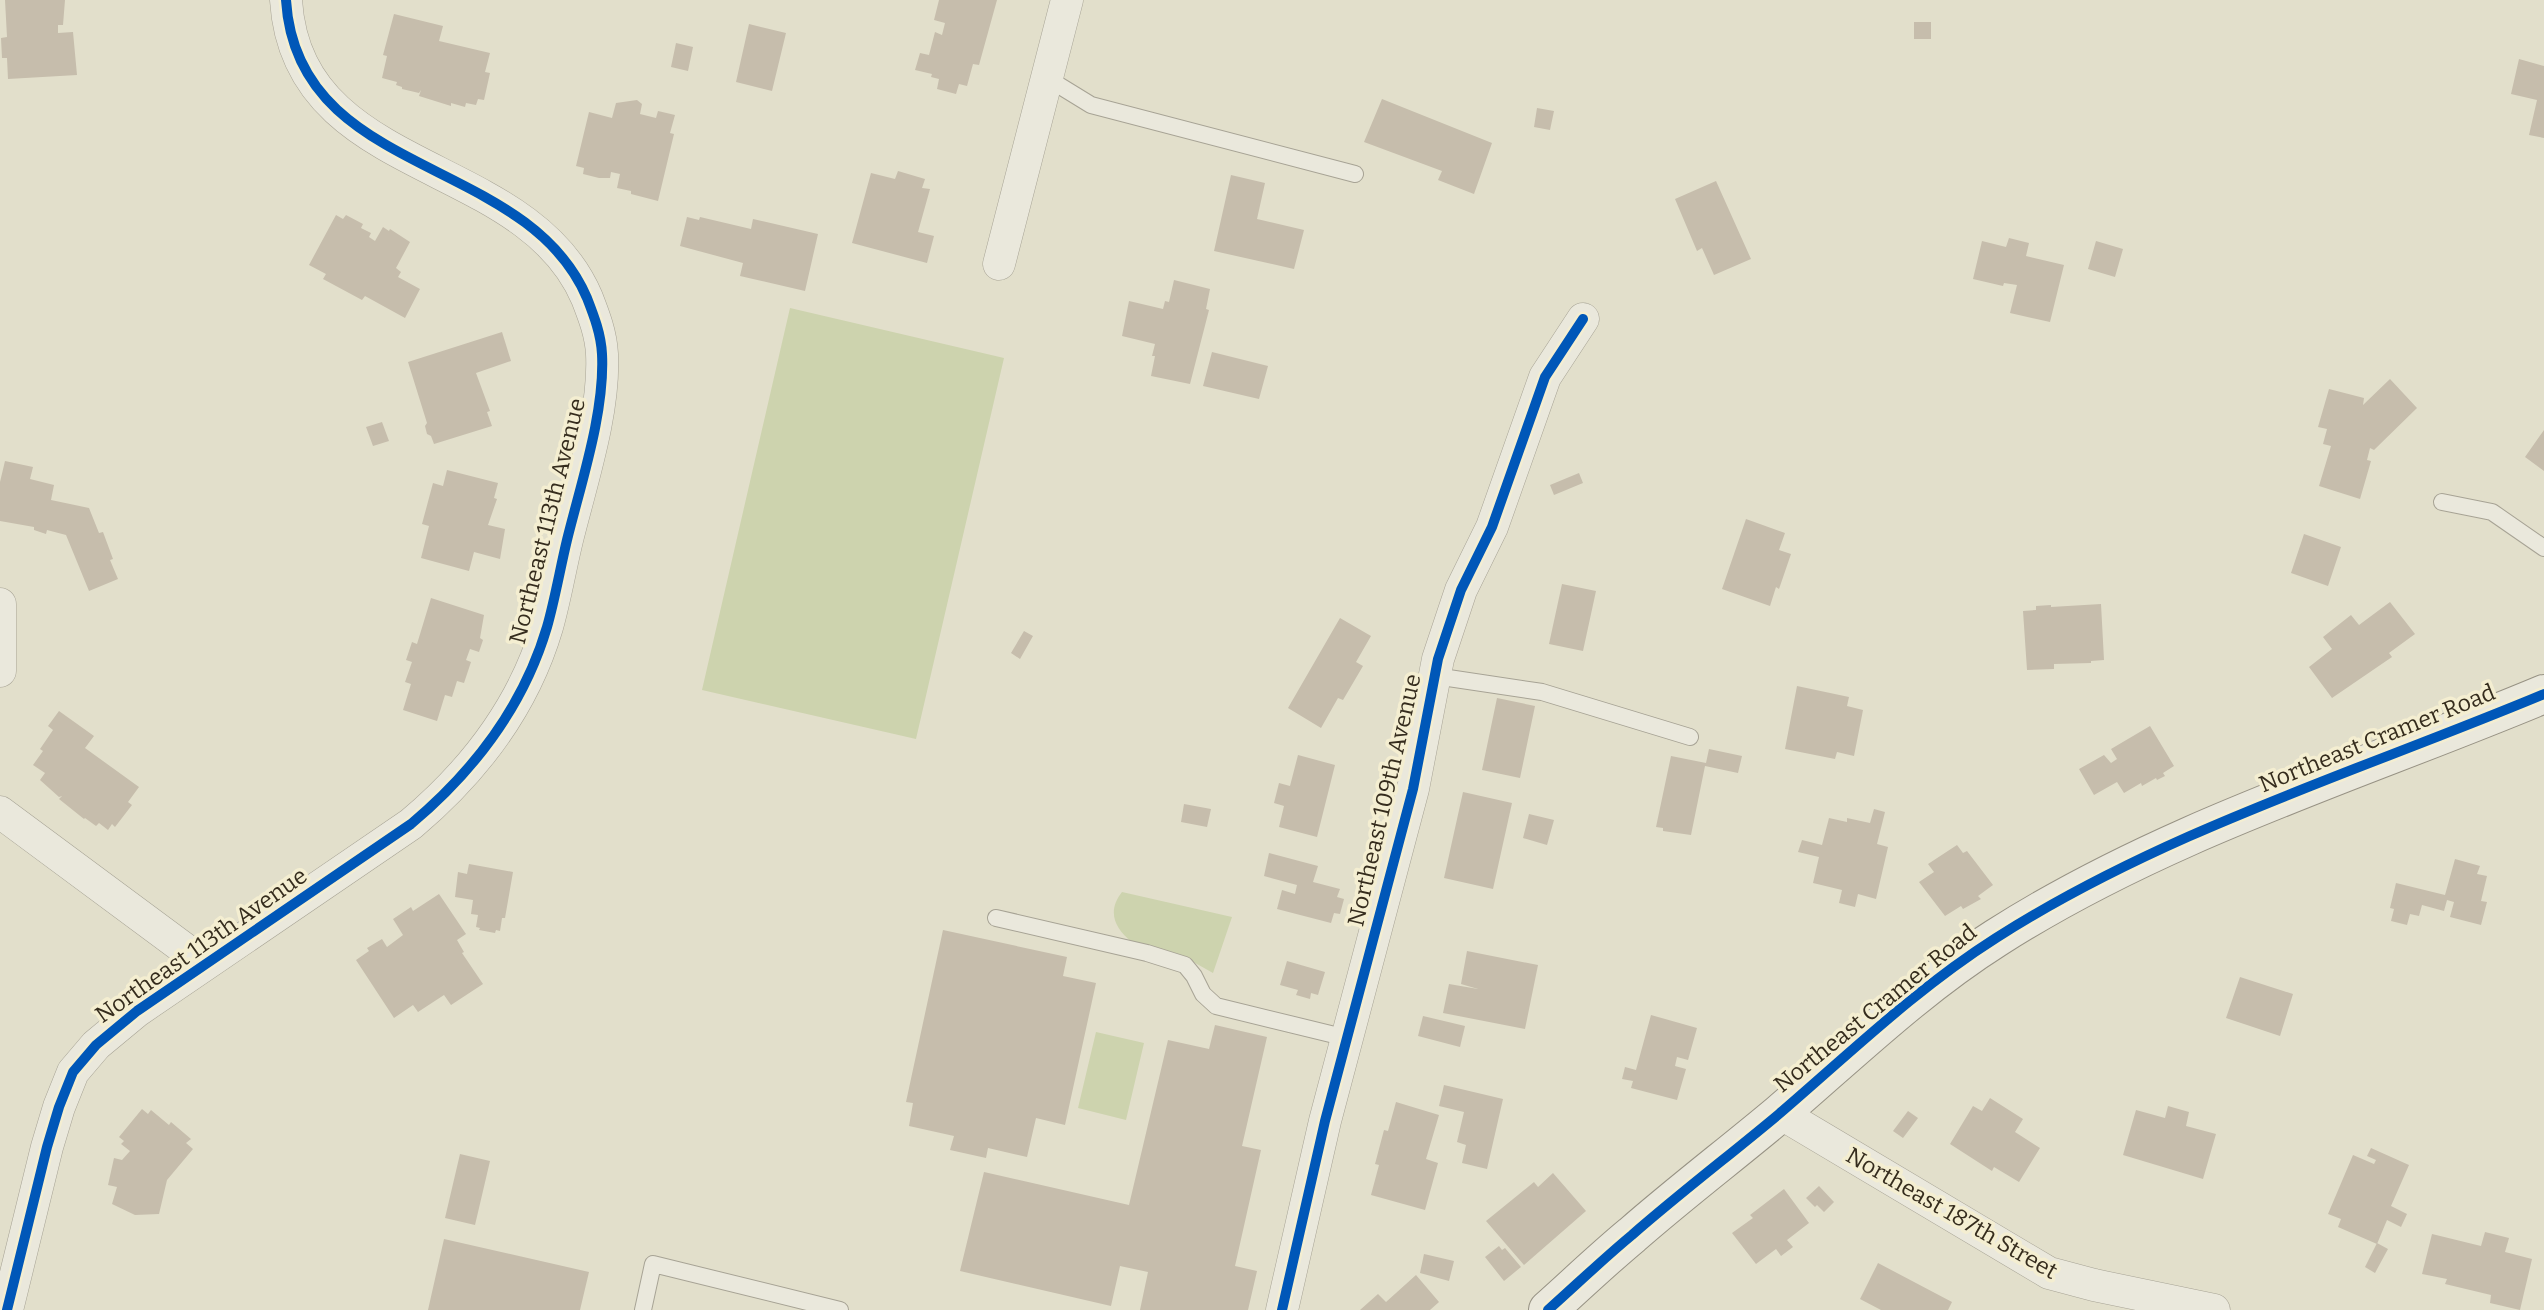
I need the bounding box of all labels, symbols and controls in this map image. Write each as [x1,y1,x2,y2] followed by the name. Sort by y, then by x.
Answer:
[503,395,591,647] street label: Northeast 113th Avenue
[1341,671,1427,929] street label: Northeast 109th Avenue
[2255,678,2500,798] street label: Northeast Cramer Road
[90,861,312,1029] street label: Northeast 113th Avenue
[1768,918,1982,1098] street label: Northeast Cramer Road
[1841,1141,2063,1285] street label: Northeast 187th Street

